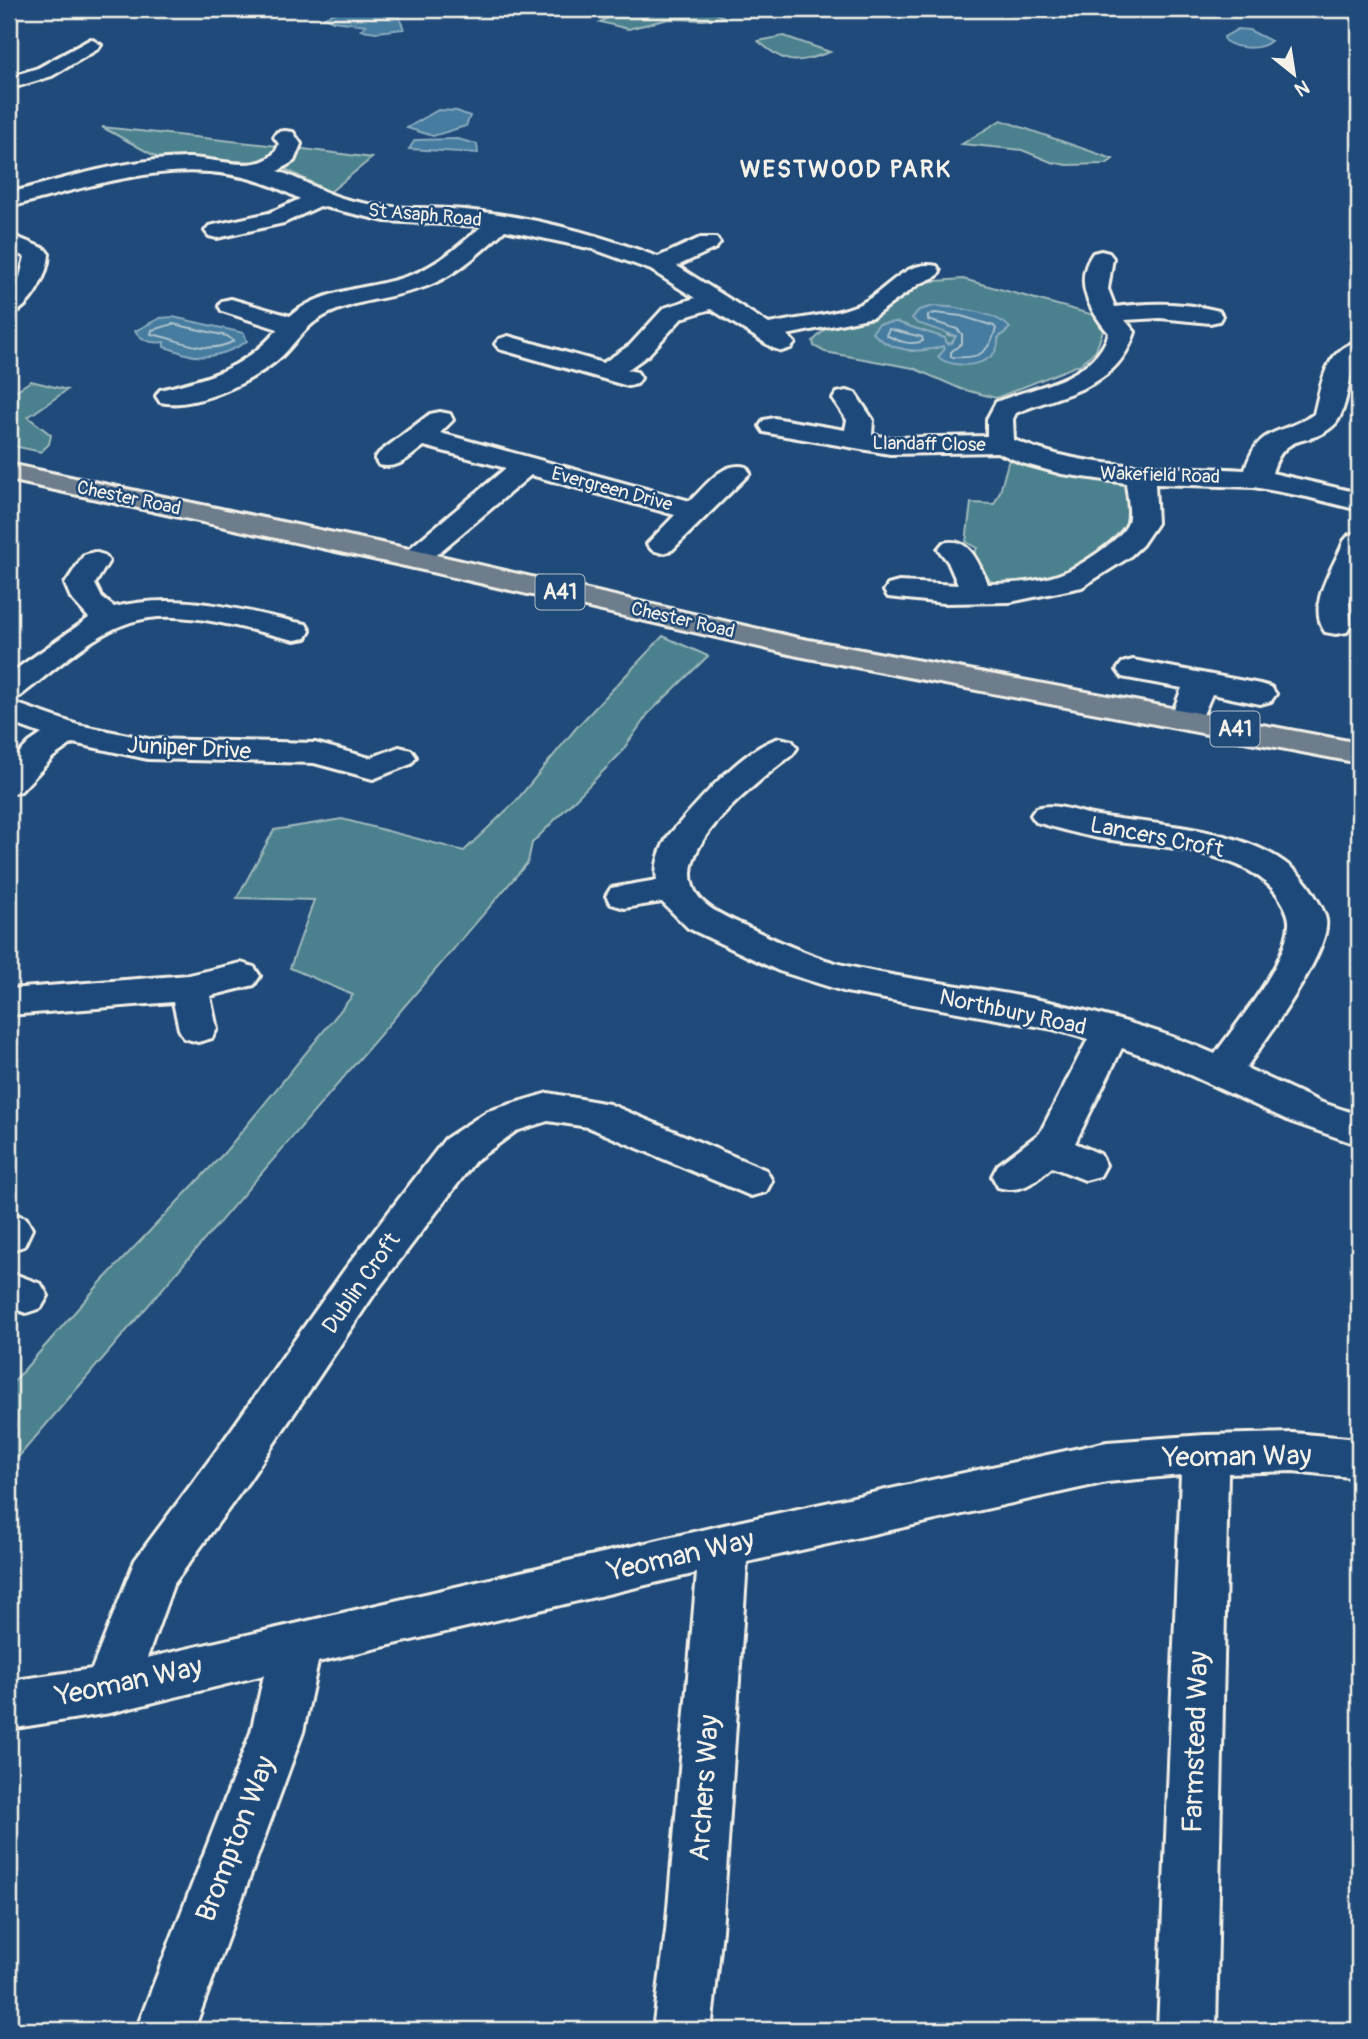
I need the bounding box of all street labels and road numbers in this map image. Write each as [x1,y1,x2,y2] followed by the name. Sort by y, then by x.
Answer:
[367,198,483,232] street label: St Asaph Road
[872,431,986,457] street label: Llandaff Close
[549,461,676,517] street label: Evergreen Drive
[1100,461,1220,489] street label: Wakefield Road
[75,475,183,521] street label: Chester Road
[536,574,584,610] road number: A41
[629,596,737,644] street label: Chester Road
[1210,712,1260,746] road number: A41
[126,730,252,766] street label: Juniper Drive
[1088,810,1227,864] street label: Lancers Croft
[937,982,1089,1042] street label: Northbury Road
[316,1226,407,1339] street label: Dublin Croft
[1161,1438,1312,1476] street label: Yeoman Way
[603,1522,758,1590] street label: Yeoman Way
[51,1649,206,1715] street label: Yeoman Way
[1175,1650,1217,1834] street label: Farmstead Way
[682,1714,728,1862] street label: Archers Way
[188,1751,284,1927] street label: Brompton Way

